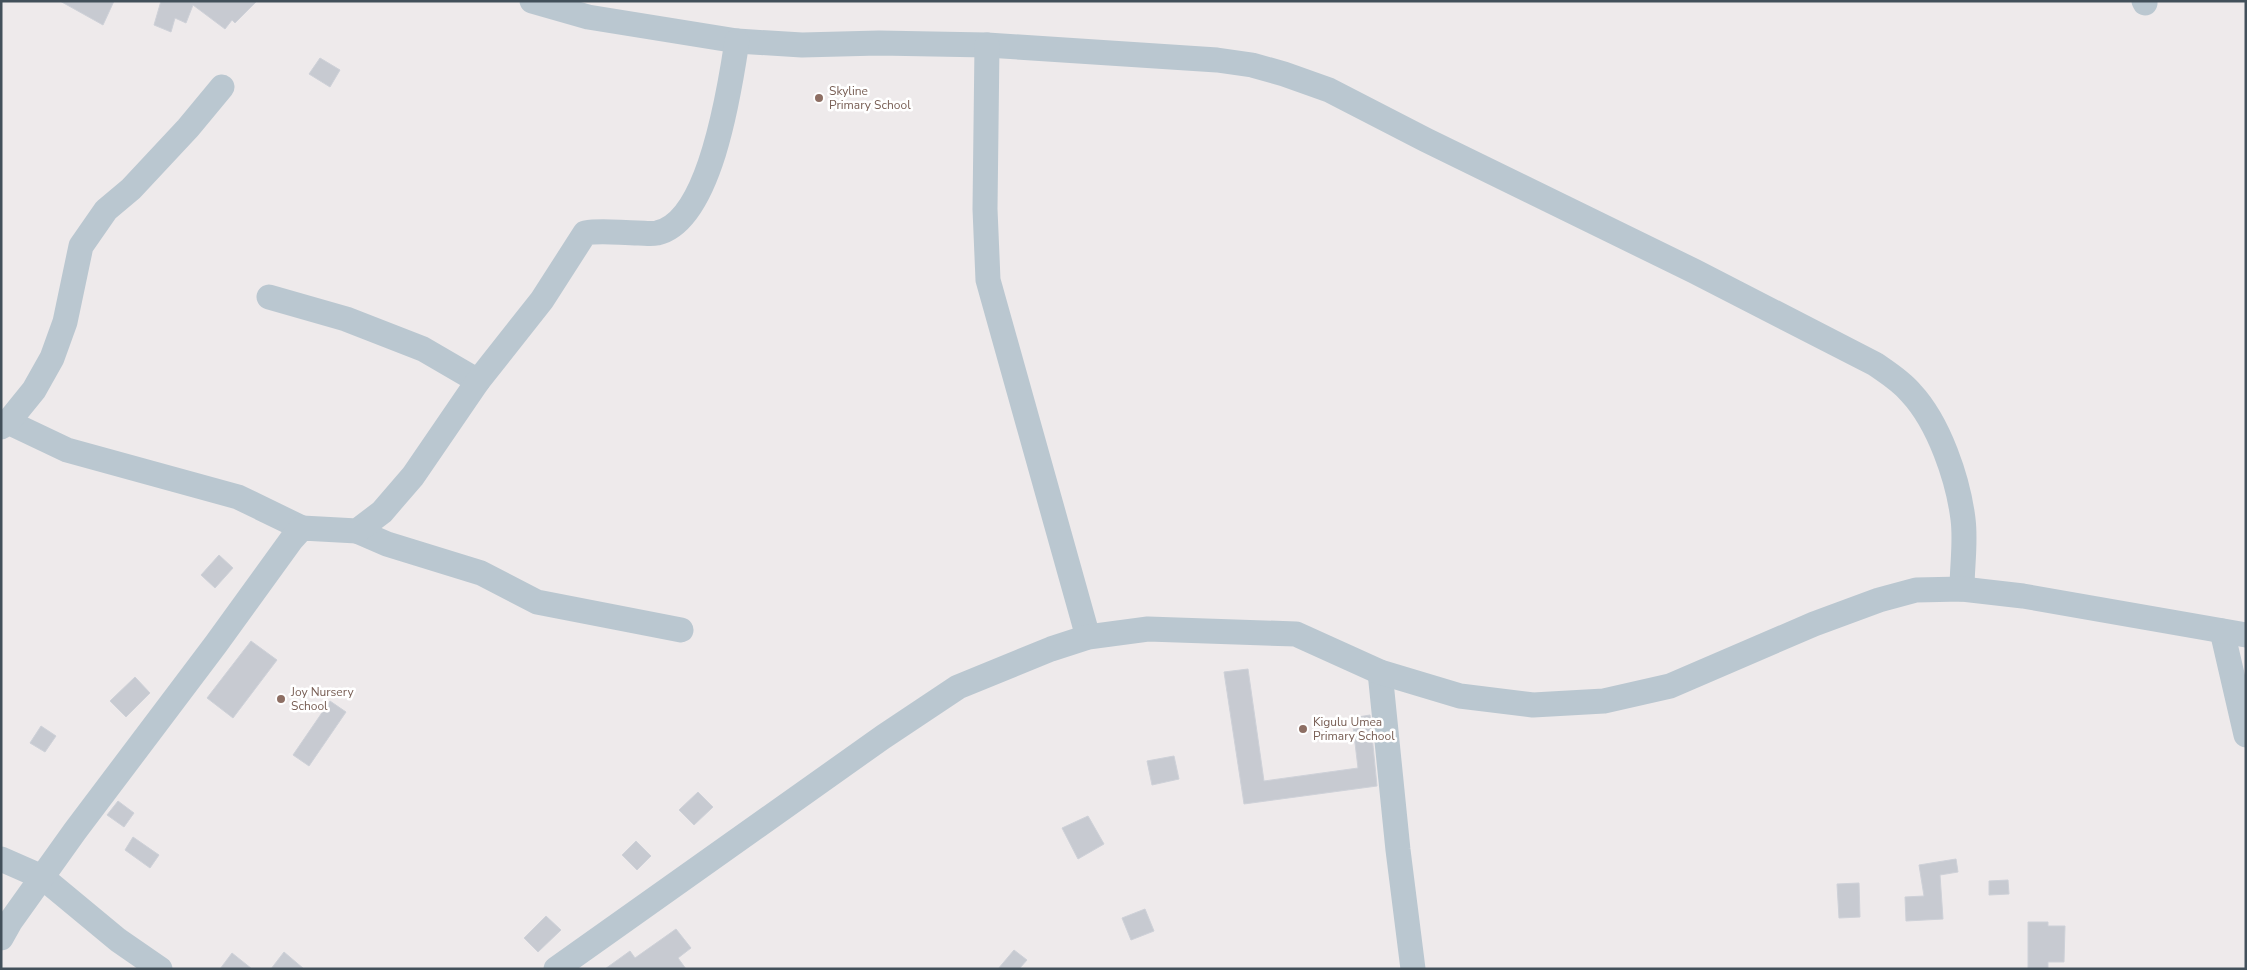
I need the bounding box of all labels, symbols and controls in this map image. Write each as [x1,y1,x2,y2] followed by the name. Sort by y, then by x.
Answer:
[829,83,911,113] place label: Skyline Primary School
[813,92,825,104] marker: Skyline Primary School
[290,684,354,714] place label: Joy Nursery School
[275,693,287,705] marker: Joy Nursery School
[1313,714,1395,744] place label: Kigulu Umea Primary School
[1297,723,1309,735] marker: Kigulu Umea Primary School

